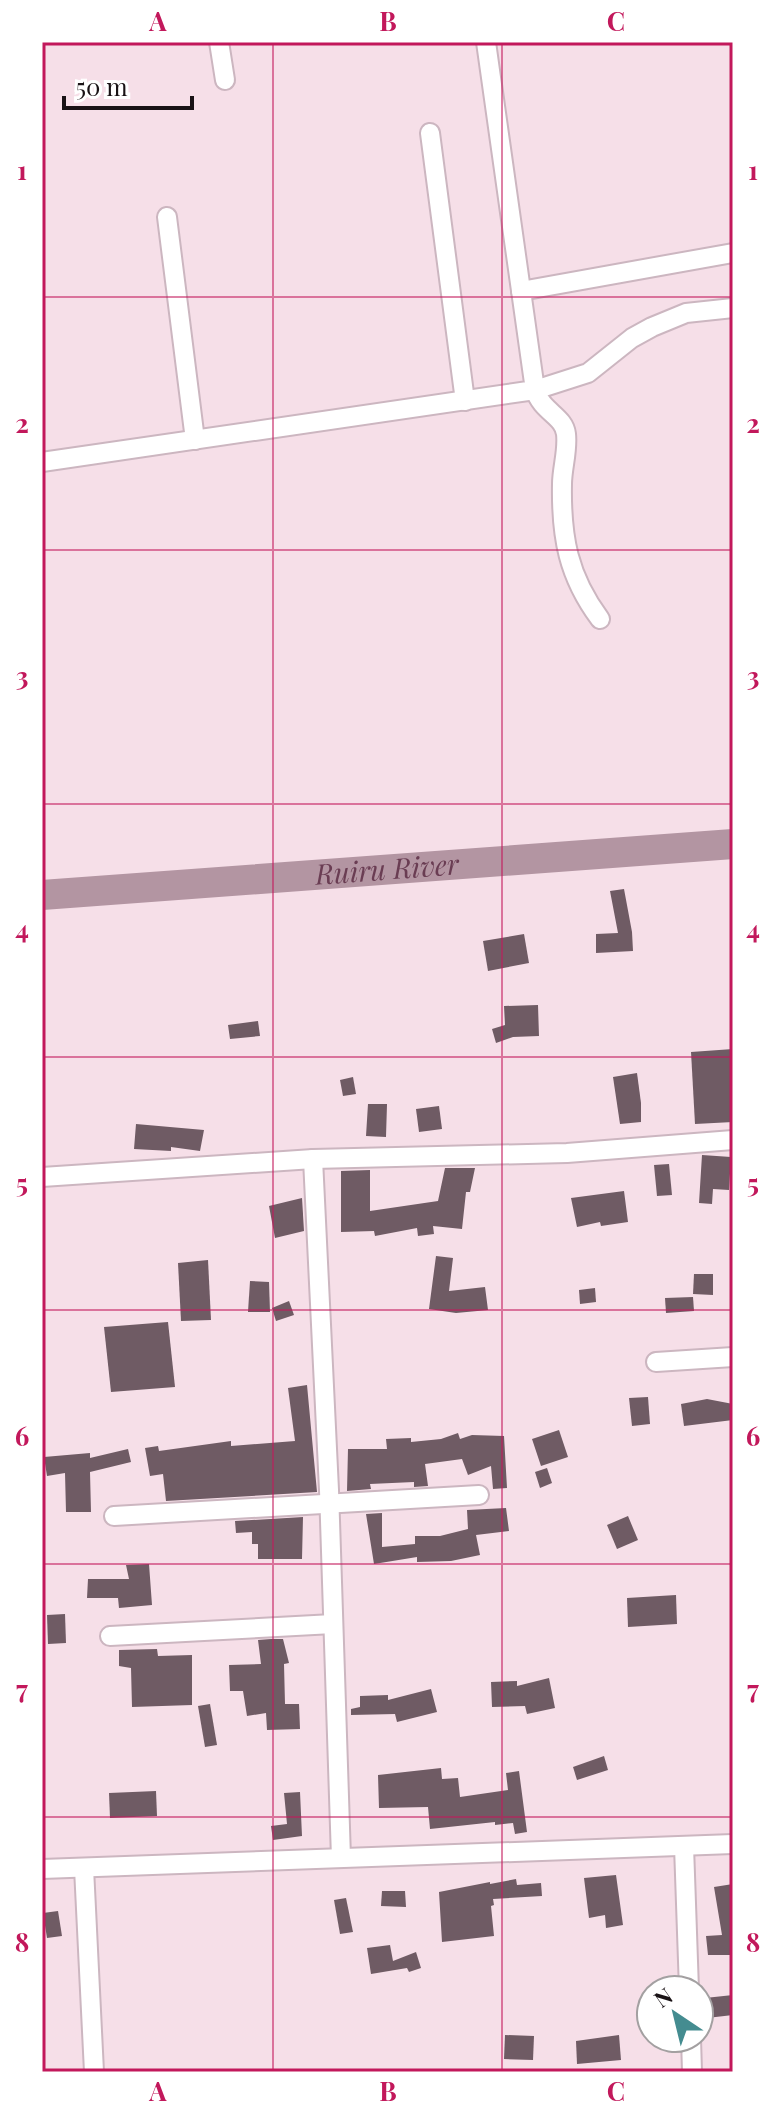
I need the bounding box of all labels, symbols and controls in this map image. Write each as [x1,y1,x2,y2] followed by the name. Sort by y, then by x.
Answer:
[148,3,167,38] text: A
[379,3,397,38] text: B
[607,3,625,38] text: C
[64,60,192,110] scale bar
[76,70,128,102] text: 50 m
[17,152,27,187] text: 1
[748,152,758,187] text: 1
[15,405,29,440] text: 2
[746,405,760,440] text: 2
[16,658,28,693] text: 3
[747,658,759,693] text: 3
[313,844,461,892] water label: Ruiru River
[15,911,29,946] text: 4
[746,911,760,946] text: 4
[16,1165,28,1200] text: 5
[747,1165,759,1200] text: 5
[15,1418,29,1453] text: 6
[746,1418,760,1453] text: 6
[16,1671,28,1706] text: 7
[747,1671,759,1706] text: 7
[15,1924,29,1959] text: 8
[746,1924,760,1959] text: 8
[635,1974,715,2054] north arrow
[648,1980,678,2014] text: N
[148,2073,167,2108] text: A
[379,2073,397,2108] text: B
[607,2073,625,2108] text: C

